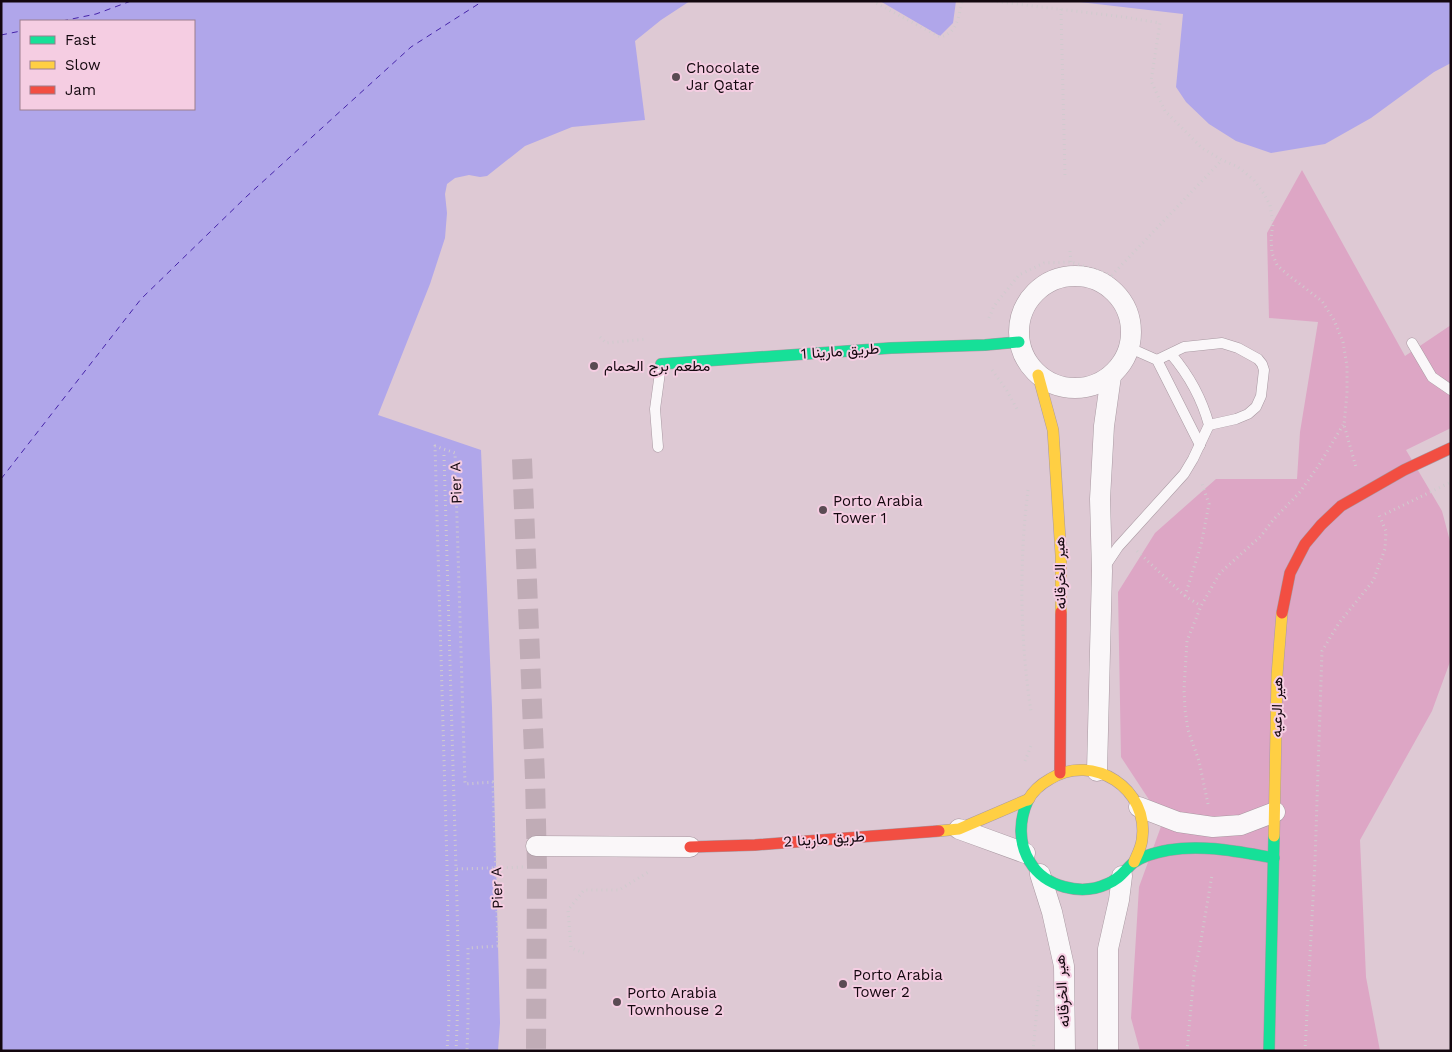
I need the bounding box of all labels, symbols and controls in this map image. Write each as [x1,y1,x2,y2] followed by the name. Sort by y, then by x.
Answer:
[20,20,195,110] legend
[65,31,97,49] text: Fast
[65,56,101,74] text: Slow
[686,59,760,94] place label: Chocolate Jar Qatar
[670,71,682,83] marker: Chocolate Jar Qatar
[65,81,96,99] text: Jam
[800,339,880,364] street label: طريق مارينا 1
[604,357,710,377] place label: مطعم برج الحمام
[588,360,600,372] marker: مطعم برج الحمام
[446,462,466,504] street label: Pier A
[833,492,923,527] place label: Porto Arabia Tower 1
[817,504,829,516] marker: Porto Arabia Tower 1
[1050,536,1070,610] street label: هير الخرقانه
[1267,676,1287,738] street label: هير الرعيه
[783,827,866,852] street label: طريق مارينا 2
[487,867,507,909] street label: Pier A
[1050,954,1074,1028] street label: هير الخرقانه
[853,966,943,1001] place label: Porto Arabia Tower 2
[837,978,849,990] marker: Porto Arabia Tower 2
[627,984,723,1019] place label: Porto Arabia Townhouse 2
[611,996,623,1008] marker: Porto Arabia Townhouse 2

